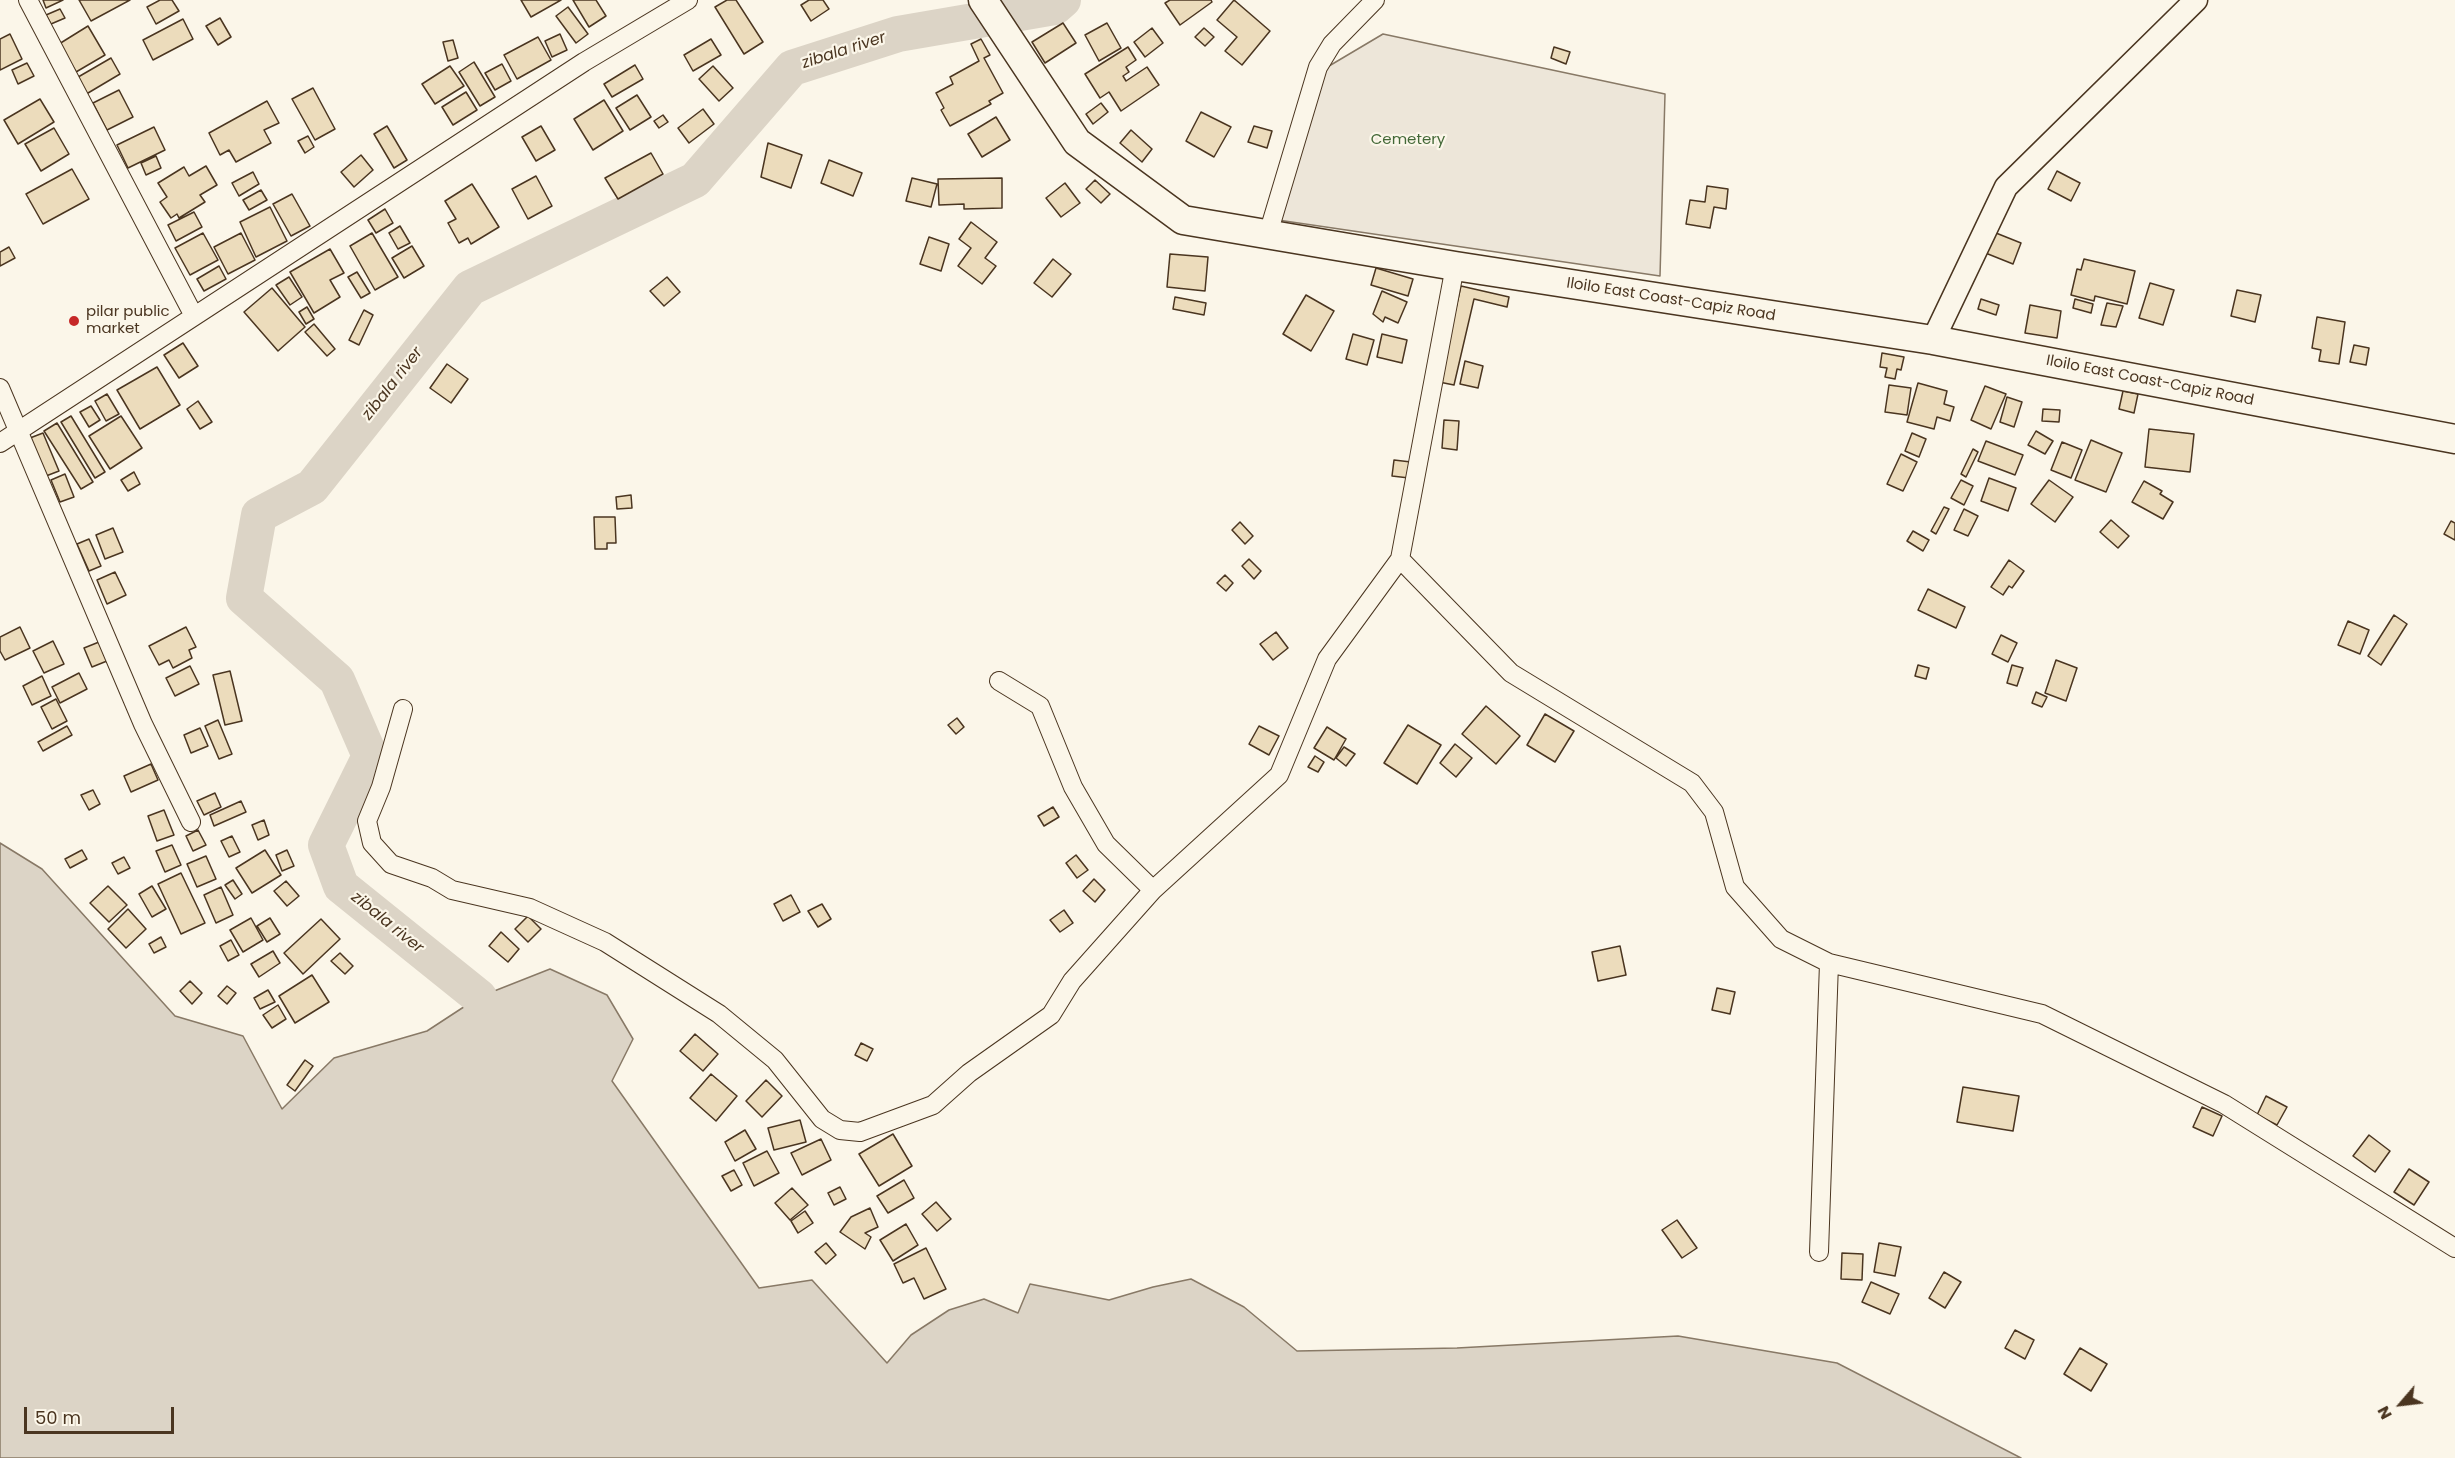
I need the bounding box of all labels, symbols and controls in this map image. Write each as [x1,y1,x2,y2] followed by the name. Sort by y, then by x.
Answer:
[800,28,888,74] water label: zibala river
[1371,131,1445,149] park label: Cemetery
[1565,275,1777,325] street label: Iloilo East Coast-Capiz Road
[86,303,170,338] place label: pilar public market
[67,314,81,328] marker: pilar public market
[359,344,427,424] water label: zibala river
[2045,352,2255,410] street label: Iloilo East Coast-Capiz Road
[347,888,427,958] water label: zibala river
[2371,1374,2431,1434] north arrow
[27,1395,177,1433] scale bar
[2372,1402,2398,1423] text: N
[35,1405,81,1430] text: 50 m

